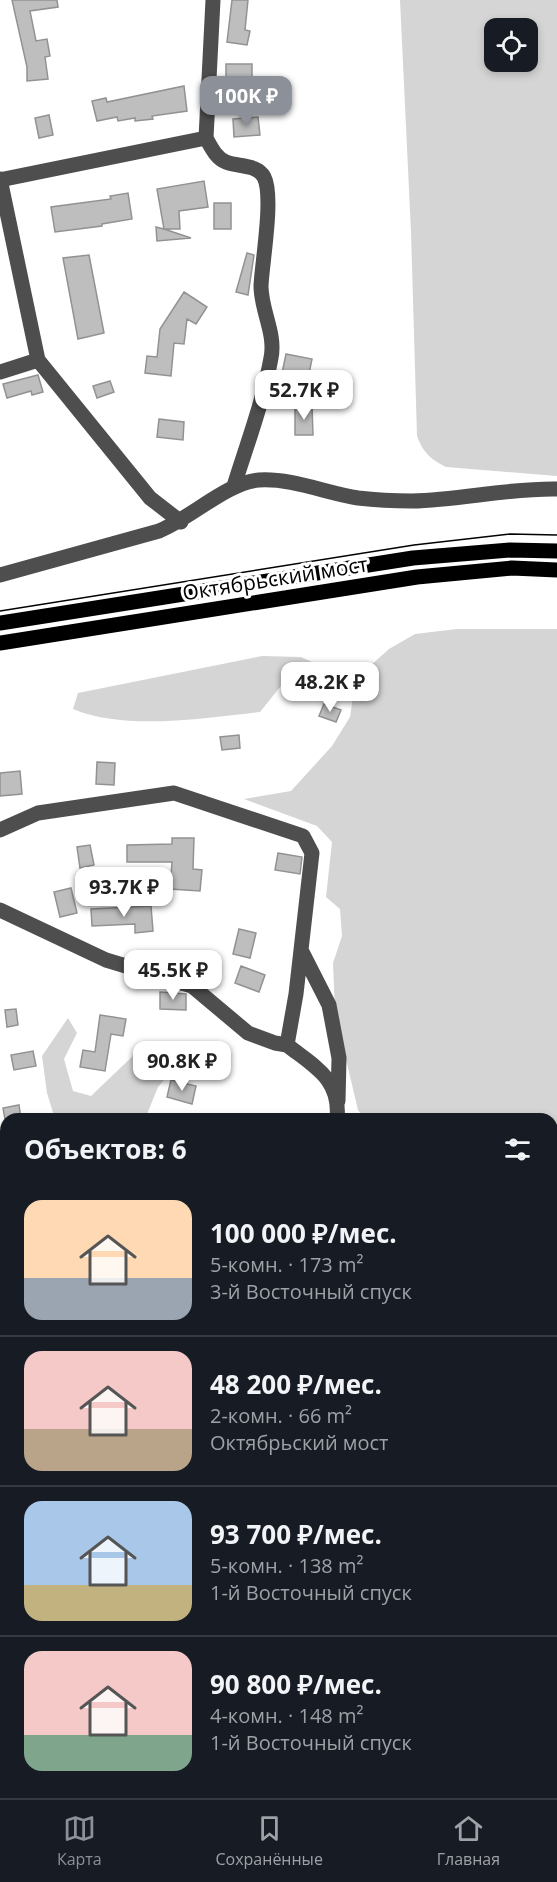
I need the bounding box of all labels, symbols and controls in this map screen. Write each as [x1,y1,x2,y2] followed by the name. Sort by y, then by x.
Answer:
[484,18,538,72] map controls
[484,18,538,72] button: locate
[197,76,295,127] pin: 100K ₽
[214,82,278,109] text: 100K ₽
[249,370,359,421] pin: 52.7K ₽
[269,376,339,403] text: 52.7K ₽
[180,549,370,606] street label: Октябрьский мост
[275,662,385,713] pin: 48.2K ₽
[295,668,365,695] text: 48.2K ₽
[69,867,179,918] pin: 93.7K ₽
[89,873,159,900] text: 93.7K ₽
[118,950,228,1001] pin: 45.5K ₽
[138,956,208,983] text: 45.5K ₽
[127,1041,237,1092] pin: 90.8K ₽
[147,1047,217,1074] text: 90.8K ₽
[24,1131,187,1167] text: Объектов: 6
[501,1133,534,1166] icon: filters
[210,1215,397,1251] text: 100 000 ₽/мес.
[72,1224,144,1296] icon: home
[210,1251,363,1278] text: 5-комн. · 173 m²
[210,1278,412,1305] text: 3-й Восточный спуск
[210,1366,382,1402] text: 48 200 ₽/мес.
[72,1375,144,1447] icon: home
[210,1402,352,1429] text: 2-комн. · 66 m²
[210,1429,389,1456] text: Октябрьский мост
[210,1516,382,1552] text: 93 700 ₽/мес.
[72,1525,144,1597] icon: home
[210,1552,363,1579] text: 5-комн. · 138 m²
[210,1579,412,1606] text: 1-й Восточный спуск
[210,1666,382,1702] text: 90 800 ₽/мес.
[72,1675,144,1747] icon: home
[210,1702,363,1729] text: 4-комн. · 148 m²
[210,1729,412,1756] text: 1-й Восточный спуск
[57,1812,102,1870] tab: Карта
[216,1812,323,1870] tab: Сохранённые
[437,1812,500,1870] tab: Главная

